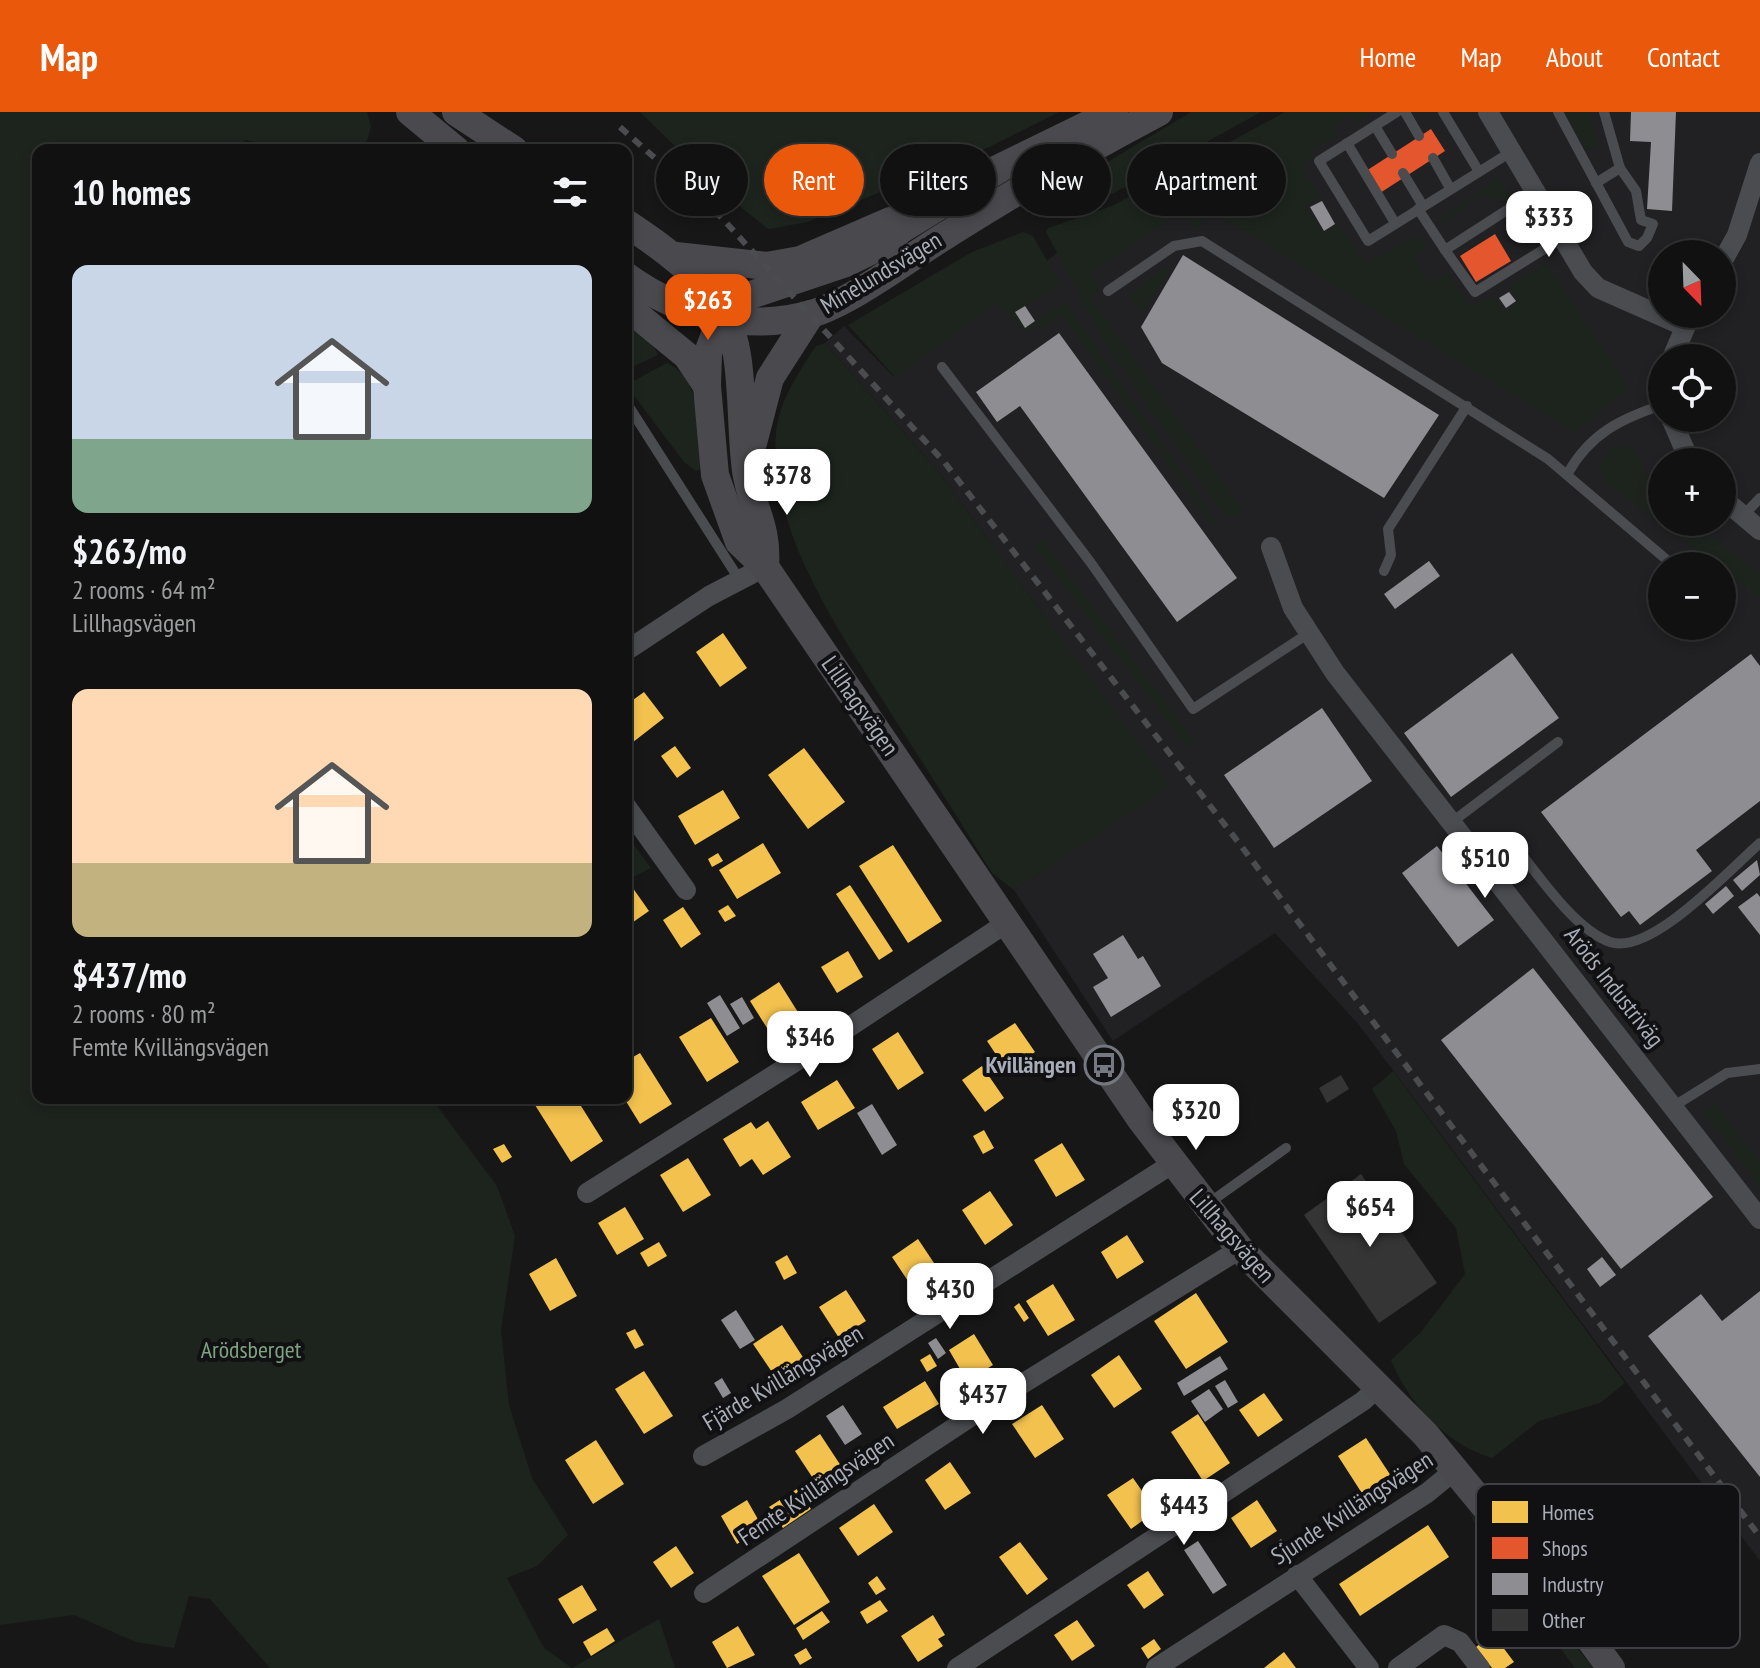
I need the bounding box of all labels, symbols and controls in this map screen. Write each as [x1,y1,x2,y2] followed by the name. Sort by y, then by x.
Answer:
[40,32,98,81] text: Map
[1360,38,1416,75] text: Home
[1460,38,1502,75] text: Map
[1546,38,1603,75] text: About
[1647,38,1720,75] text: Contact
[656,144,748,216] chip: Buy
[764,144,864,216] chip: Rent
[880,144,996,216] chip: Filters
[1012,144,1111,216] chip: New
[1127,144,1286,216] chip: Apartment
[72,170,191,214] text: 10 homes
[548,170,592,214] icon: filters
[1502,191,1596,259] pin: $333
[1524,200,1574,233] text: $333
[815,224,947,321] street label: Minelundsvägen
[1648,240,1736,328] north arrow
[1648,240,1736,640] map controls
[661,274,755,342] pin: $263
[683,283,733,316] text: $263
[260,317,404,461] icon: home
[1648,344,1736,432] button: locate
[1648,448,1736,536] button: +
[740,449,834,517] pin: $378
[762,458,812,491] text: $378
[72,529,187,573] text: $263/mo
[1648,552,1736,640] button: −
[72,573,216,606] text: 2 rooms · 64 m²
[72,606,196,639] text: Lillhagsvägen
[815,650,906,762] street label: Lillhagsvägen
[260,741,404,885] icon: home
[1438,832,1532,900] pin: $510
[1460,841,1510,874] text: $510
[1558,920,1671,1053] street label: Aröds Industriväg
[72,953,187,997] text: $437/mo
[72,997,216,1030] text: 2 rooms · 80 m²
[763,1011,857,1079] pin: $346
[785,1020,835,1053] text: $346
[72,1030,269,1063] text: Femte Kvillängsvägen
[1083,1044,1125,1086] bus stop icon: Kvillängen
[986,1049,1076,1080] place label: Kvillängen
[1149,1084,1243,1152] pin: $320
[1171,1093,1221,1126] text: $320
[1323,1181,1417,1249] pin: $654
[1183,1182,1282,1289] street label: Lillhagsvägen
[1345,1190,1395,1223] text: $654
[903,1263,997,1331] pin: $430
[925,1272,975,1305] text: $430
[697,1318,869,1438] street label: Fjärde Kvillängsvägen
[201,1334,302,1365] park label: Arödsberget
[936,1368,1030,1436] pin: $437
[958,1377,1008,1410] text: $437
[732,1425,900,1552] street label: Femte Kvillängsvägen
[1265,1444,1438,1571] street label: Sjunde Kvillängsvägen
[1137,1479,1231,1547] pin: $443
[1476,1484,1740,1648] legend
[1159,1488,1209,1521] text: $443
[1542,1498,1594,1526] text: Homes
[1542,1534,1588,1562] text: Shops
[1542,1570,1604,1598] text: Industry
[1542,1606,1585,1634] text: Other

